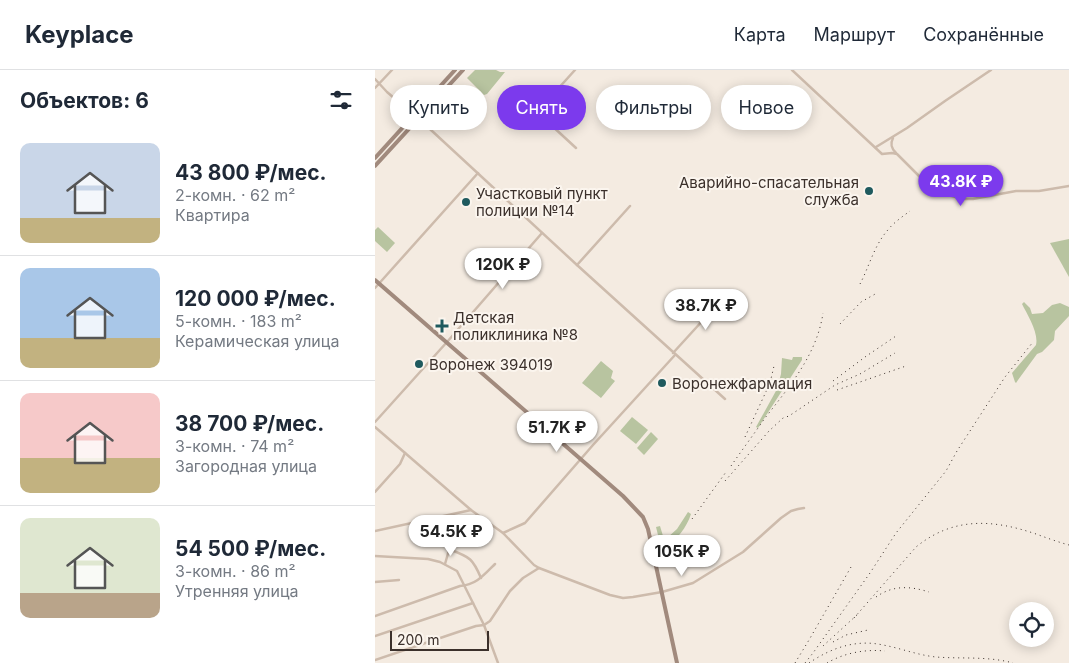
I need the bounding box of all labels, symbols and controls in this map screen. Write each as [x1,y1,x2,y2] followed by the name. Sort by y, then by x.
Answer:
[25,20,134,49] text: Keyplace
[734,24,786,45] text: Карта
[814,24,895,45] text: Маршрут
[923,24,1044,45] text: Сохранённые
[390,85,487,130] chip: Купить
[497,85,586,130] chip: Снять
[596,85,711,130] chip: Фильтры
[721,85,812,130] chip: Новое
[327,86,355,114] icon: filters
[20,88,149,113] text: Объектов: 6
[175,160,327,185] text: 43 800 ₽/мес.
[60,163,120,223] icon: home
[915,164,1007,207] pin: 43.8K ₽
[929,171,993,191] text: 43.8K ₽
[679,173,859,209] place label: Аварийно-спасательная служба
[476,184,608,220] place label: Участковый пункт полиции №14
[175,185,295,205] text: 2-комн. · 62 m²
[863,185,875,197] marker: Аварийно-спасательная служба
[460,196,472,208] marker: Участковый пункт полиции №14
[175,205,250,225] text: Квартира
[462,248,544,290] pin: 120K ₽
[476,254,530,274] text: 120K ₽
[175,286,336,311] text: 120 000 ₽/мес.
[60,288,120,348] icon: home
[660,288,752,331] pin: 38.7K ₽
[675,295,737,315] text: 38.7K ₽
[453,308,578,344] place label: Детская поликлиника №8
[175,311,302,331] text: 5-комн. · 183 m²
[435,319,449,333] marker: Детская поликлиника №8
[175,331,339,351] text: Керамическая улица
[429,355,553,374] place label: Воронеж 394019
[413,358,425,370] marker: Воронеж 394019
[672,374,812,393] place label: Воронежфармация
[656,377,668,389] marker: Воронежфармация
[511,410,603,453] pin: 51.7K ₽
[175,411,324,436] text: 38 700 ₽/мес.
[60,413,120,473] icon: home
[528,417,586,437] text: 51.7K ₽
[175,436,294,456] text: 3-комн. · 74 m²
[175,456,317,476] text: Загородная улица
[405,514,497,557] pin: 54.5K ₽
[419,521,483,541] text: 54.5K ₽
[641,534,723,577] pin: 105K ₽
[175,536,326,561] text: 54 500 ₽/мес.
[60,538,120,598] icon: home
[654,541,710,561] text: 105K ₽
[175,561,296,581] text: 3-комн. · 86 m²
[175,581,299,601] text: Утренняя улица
[1009,602,1054,647] map controls
[1009,602,1054,647] button: locate
[390,628,489,651] scale bar
[397,631,439,648] text: 200 m

